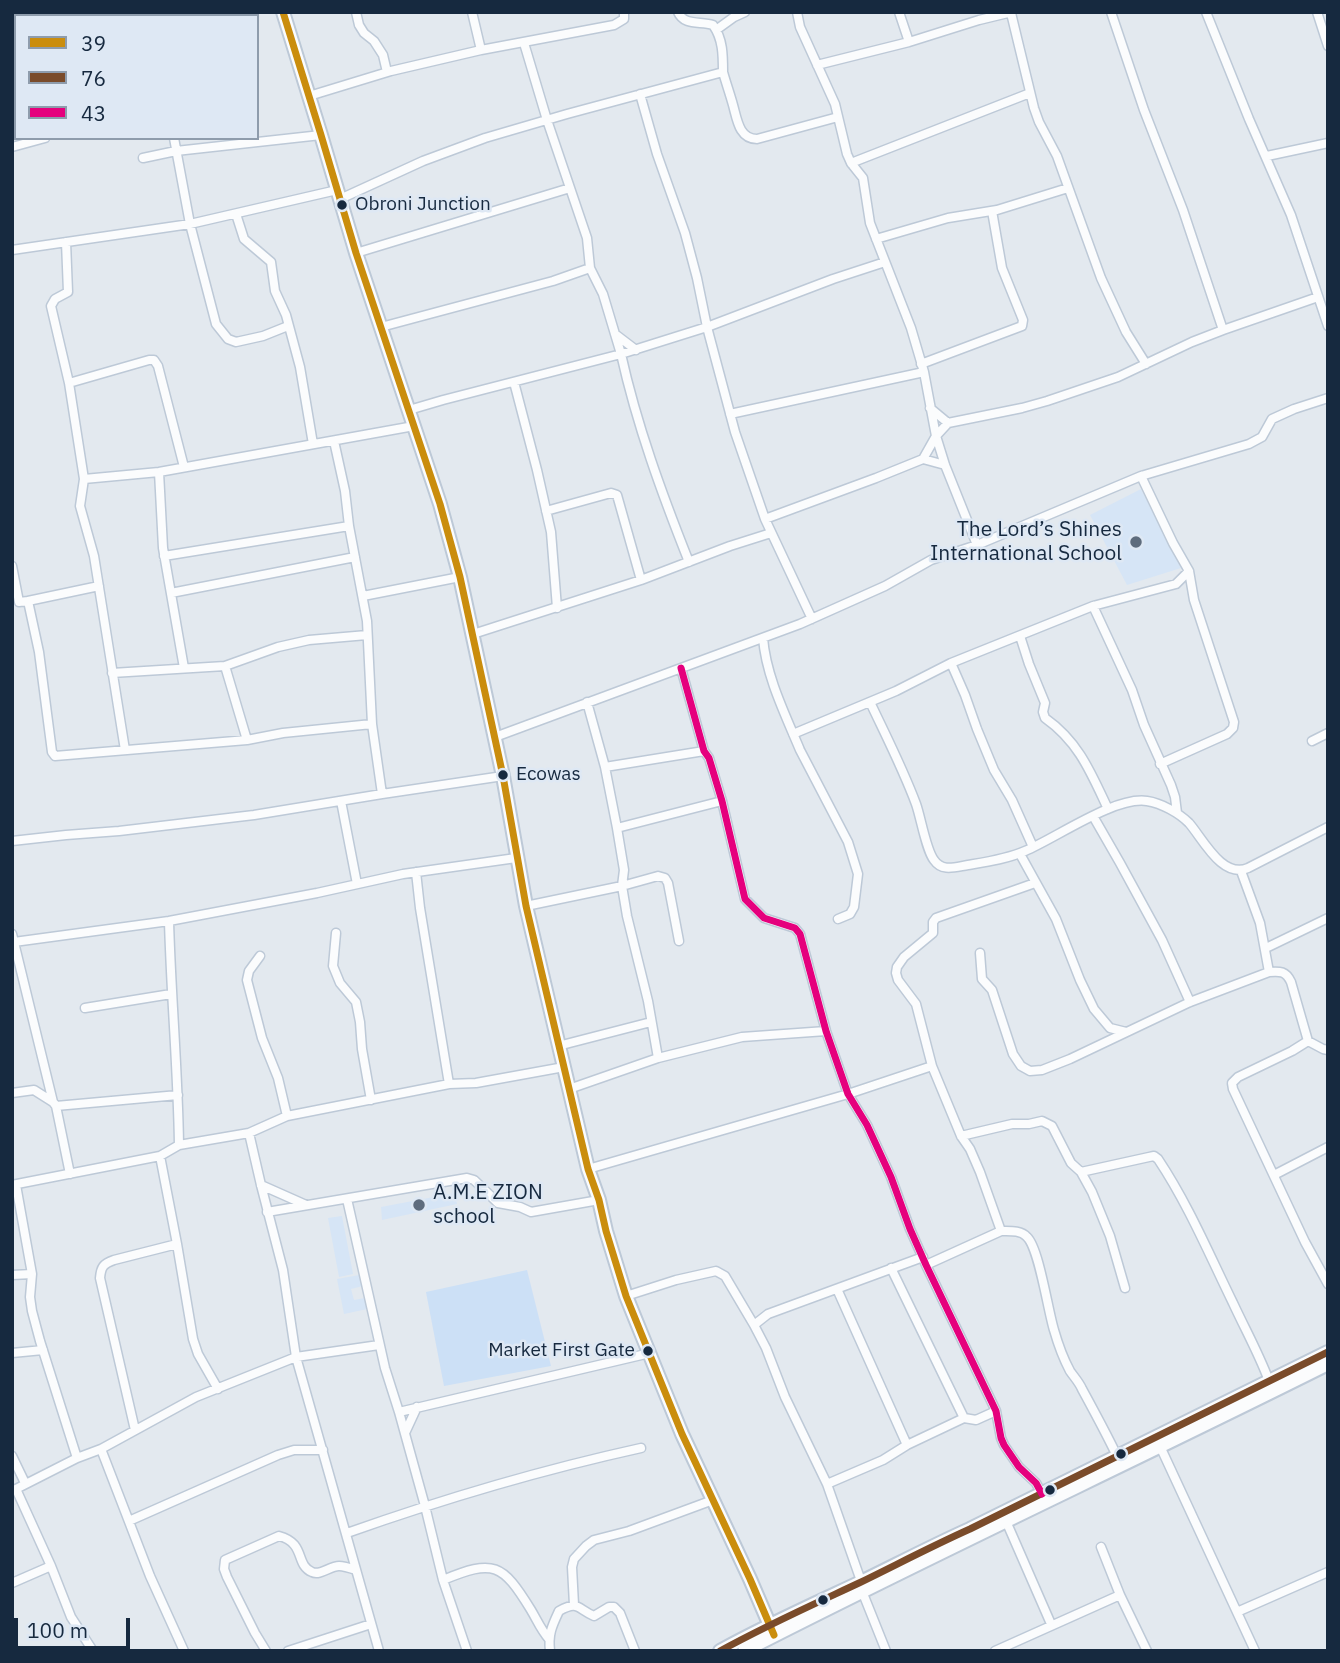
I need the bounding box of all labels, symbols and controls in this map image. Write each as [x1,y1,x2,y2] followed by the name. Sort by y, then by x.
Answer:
[14,14,259,140] legend
[81,29,106,57] text: 39
[81,64,106,92] text: 76
[81,99,106,127] text: 43
[355,194,491,216] place label: Obroni Junction
[335,198,349,212] marker: Obroni Junction
[930,517,1122,567] place label: The Lord’s Shines International School
[1128,534,1144,550] marker: The Lord’s Shines International School
[516,764,581,786] place label: Ecowas
[496,768,510,782] marker: Ecowas
[433,1180,543,1230] place label: A.M.E ZION school
[411,1197,427,1213] marker: A.M.E ZION school
[488,1340,635,1362] place label: Market First Gate
[641,1344,655,1358] marker: Market First Gate
[1114,1447,1128,1461] unlabelled marker
[1043,1483,1057,1497] unlabelled marker
[816,1593,830,1607] unlabelled marker
[18,1604,133,1648] scale bar
[27,1616,88,1644] text: 100 m

